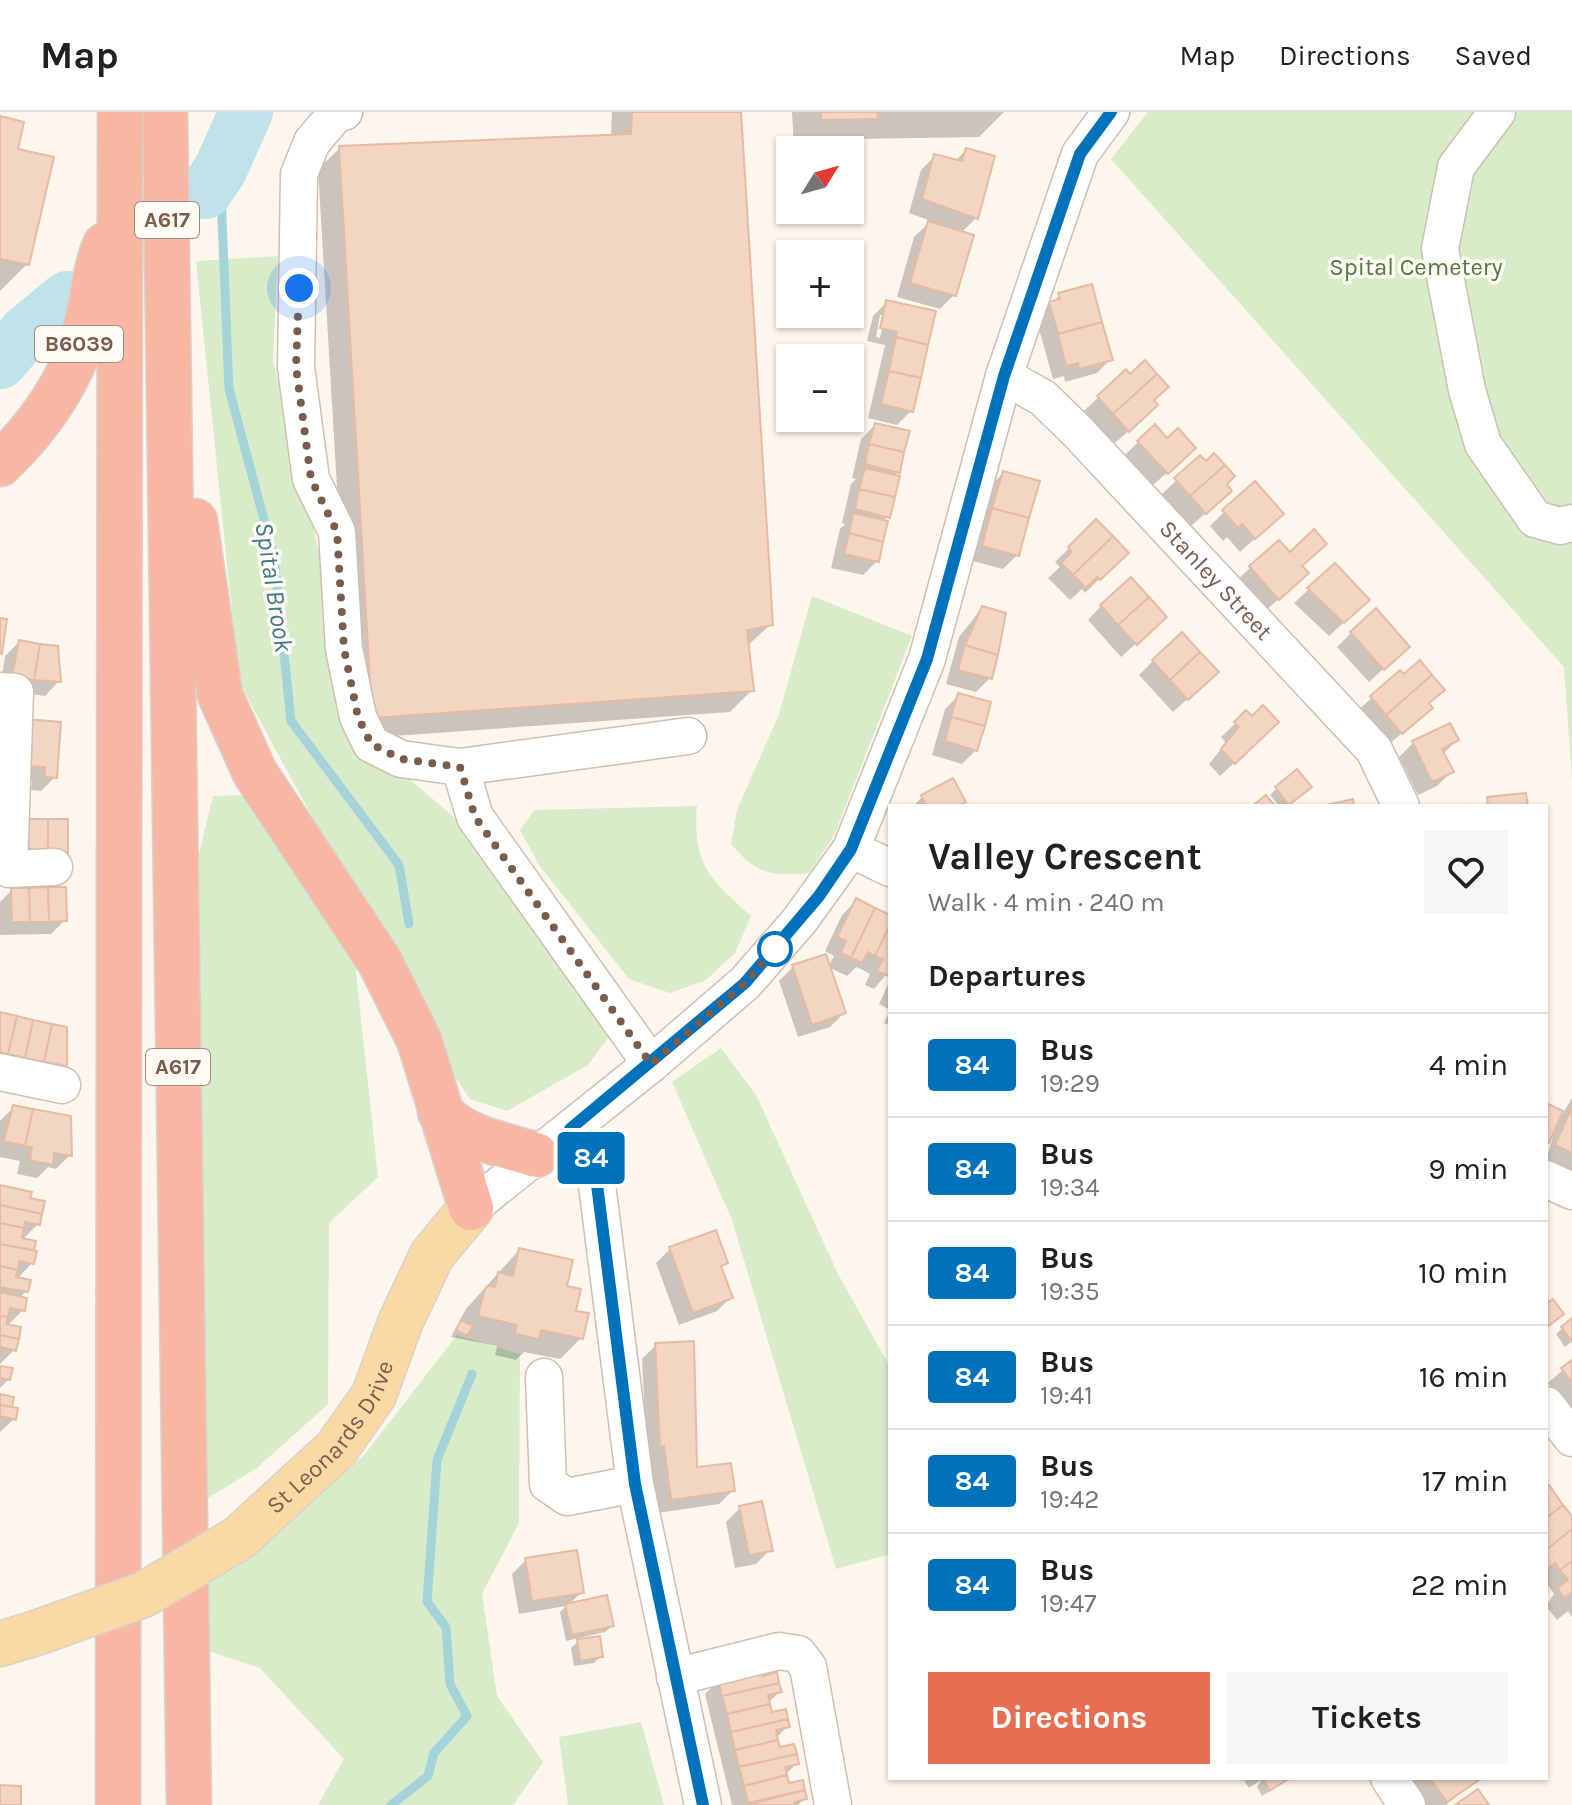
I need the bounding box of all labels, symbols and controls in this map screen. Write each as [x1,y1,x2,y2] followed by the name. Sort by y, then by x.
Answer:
[40,33,119,78] text: Map
[1180,39,1235,72] text: Map
[1279,39,1411,72] text: Directions
[1455,39,1532,72] text: Saved
[776,136,864,224] north arrow
[776,136,864,432] map controls
[135,202,199,238] road number: A617
[776,240,864,328] button: +
[1329,253,1503,281] park label: Spital Cemetery
[279,268,319,308] your location
[35,326,123,362] road number: B6039
[776,344,864,432] button: −
[1153,515,1278,646] street label: Stanley Street
[248,520,300,655] water label: Spital Brook
[1424,830,1508,914] button: heart
[928,834,1202,879] text: Valley Crescent
[928,887,1165,918] text: Walk · 4 min · 240 m
[758,932,792,966] unlabelled marker
[928,958,1086,994] text: Departures
[1040,1032,1094,1068] text: Bus
[1429,1047,1508,1083] text: 4 min
[955,1048,989,1081] text: 84
[146,1049,210,1085] road number: A617
[1040,1068,1100,1099] text: 19:29
[555,1132,627,1184] line badge: 84
[1040,1136,1094,1172] text: Bus
[574,1141,608,1174] text: 84
[1428,1151,1508,1187] text: 9 min
[955,1152,989,1185] text: 84
[1040,1172,1100,1203] text: 19:34
[1040,1240,1094,1276] text: Bus
[1418,1255,1508,1291] text: 10 min
[955,1256,989,1289] text: 84
[1040,1276,1100,1307] text: 19:35
[1040,1344,1094,1380] text: Bus
[261,1357,399,1520] street label: St Leonards Drive
[1419,1359,1508,1395] text: 16 min
[955,1360,989,1393] text: 84
[1040,1380,1093,1411] text: 19:41
[1040,1448,1094,1484] text: Bus
[1422,1463,1508,1499] text: 17 min
[955,1464,989,1497] text: 84
[1040,1484,1099,1515] text: 19:42
[1040,1552,1094,1588] text: Bus
[1411,1567,1508,1603] text: 22 min
[955,1568,989,1601] text: 84
[1040,1588,1096,1619] text: 19:47
[928,1672,1210,1764] button: Directions
[1226,1672,1508,1764] button: Tickets

